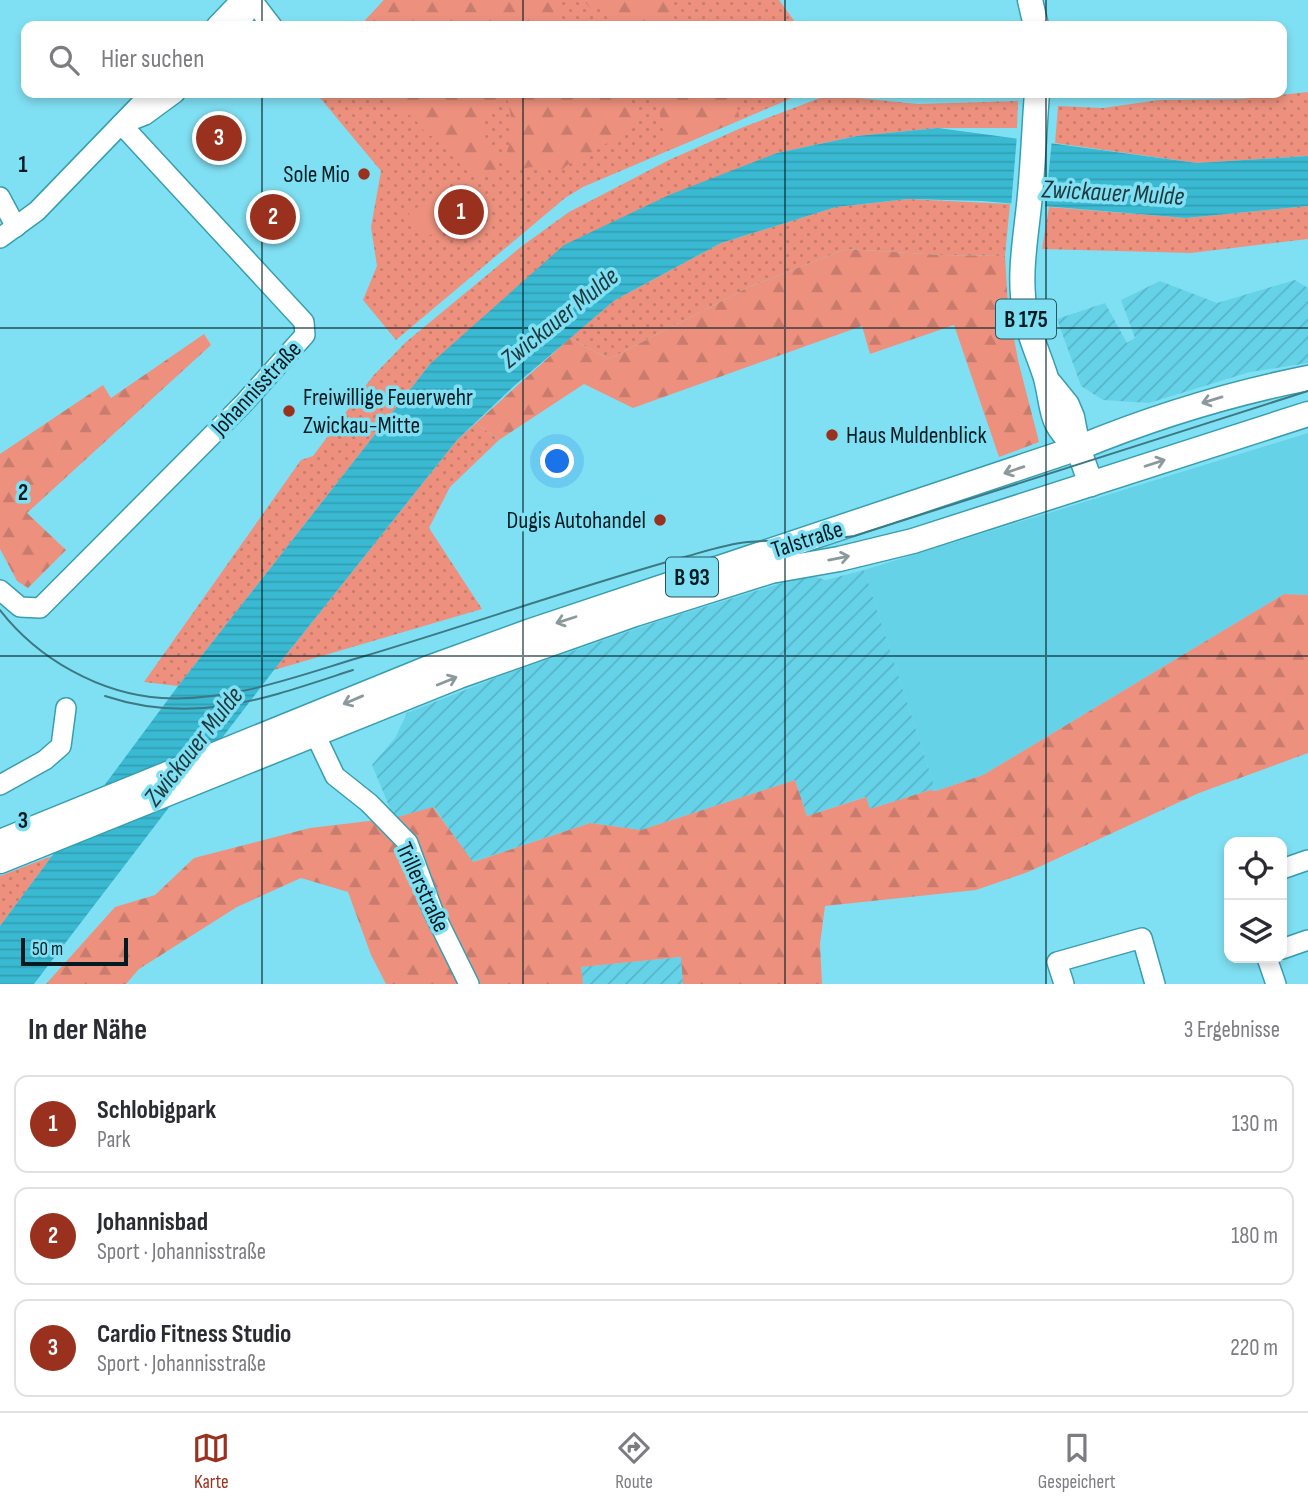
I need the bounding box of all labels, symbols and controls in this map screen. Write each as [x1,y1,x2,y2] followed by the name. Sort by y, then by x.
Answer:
[21,21,1287,98] search box
[45,41,83,79] icon: search
[101,44,204,75] text: Hier suchen
[196,112,242,164] pin: 3
[18,151,28,179] text: 1
[283,160,350,189] place label: Sole Mio
[356,166,372,182] marker: Sole Mio
[1040,174,1185,213] water label: Zwickauer Mulde
[438,186,484,238] pin: 1
[250,191,296,243] pin: 2
[494,261,625,376] water label: Zwickauer Mulde
[996,300,1056,338] road number: B 175
[204,335,308,443] street label: Johannisstraße
[303,383,473,440] place label: Freiwillige Feuerwehr Zwickau-Mitte
[1201,395,1223,407] one-way arrow
[281,403,297,419] marker: Freiwillige Feuerwehr Zwickau-Mitte
[846,421,987,450] place label: Haus Muldenblick
[824,427,840,443] marker: Haus Muldenblick
[540,444,574,478] your location
[1144,456,1166,469] one-way arrow
[1003,465,1025,477] one-way arrow
[18,479,28,507] text: 2
[506,506,646,535] place label: Dugis Autohandel
[652,512,668,528] marker: Dugis Autohandel
[768,514,846,565] street label: Talstraße
[827,551,850,564] one-way arrow
[666,558,718,596] road number: B 93
[555,614,577,627] one-way arrow
[435,674,457,687] one-way arrow
[137,681,250,814] water label: Zwickauer Mulde
[343,694,364,707] one-way arrow
[18,807,28,835] text: 3
[1224,837,1287,963] map controls
[1224,837,1287,900] button: locate
[389,838,456,937] street label: Trillerstraße
[1224,900,1287,963] button: layers
[21,935,128,967] scale bar
[32,938,63,961] text: 50 m
[28,1012,147,1048] text: In der Nähe
[1184,1016,1280,1044] text: 3 Ergebnisse
[97,1095,216,1126] text: Schlobigpark
[48,1110,58,1138] text: 1
[1232,1110,1278,1138] text: 130 m
[97,1126,131,1154] text: Park
[97,1207,208,1238] text: Johannisbad
[48,1222,58,1250] text: 2
[1231,1222,1278,1250] text: 180 m
[97,1238,266,1266] text: Sport · Johannisstraße
[97,1319,291,1350] text: Cardio Fitness Studio
[48,1334,58,1362] text: 3
[1230,1334,1278,1362] text: 220 m
[97,1350,266,1378] text: Sport · Johannisstraße
[192,1429,230,1494] tab: Karte
[615,1429,653,1494] tab: Route
[1038,1429,1116,1494] tab: Gespeichert

